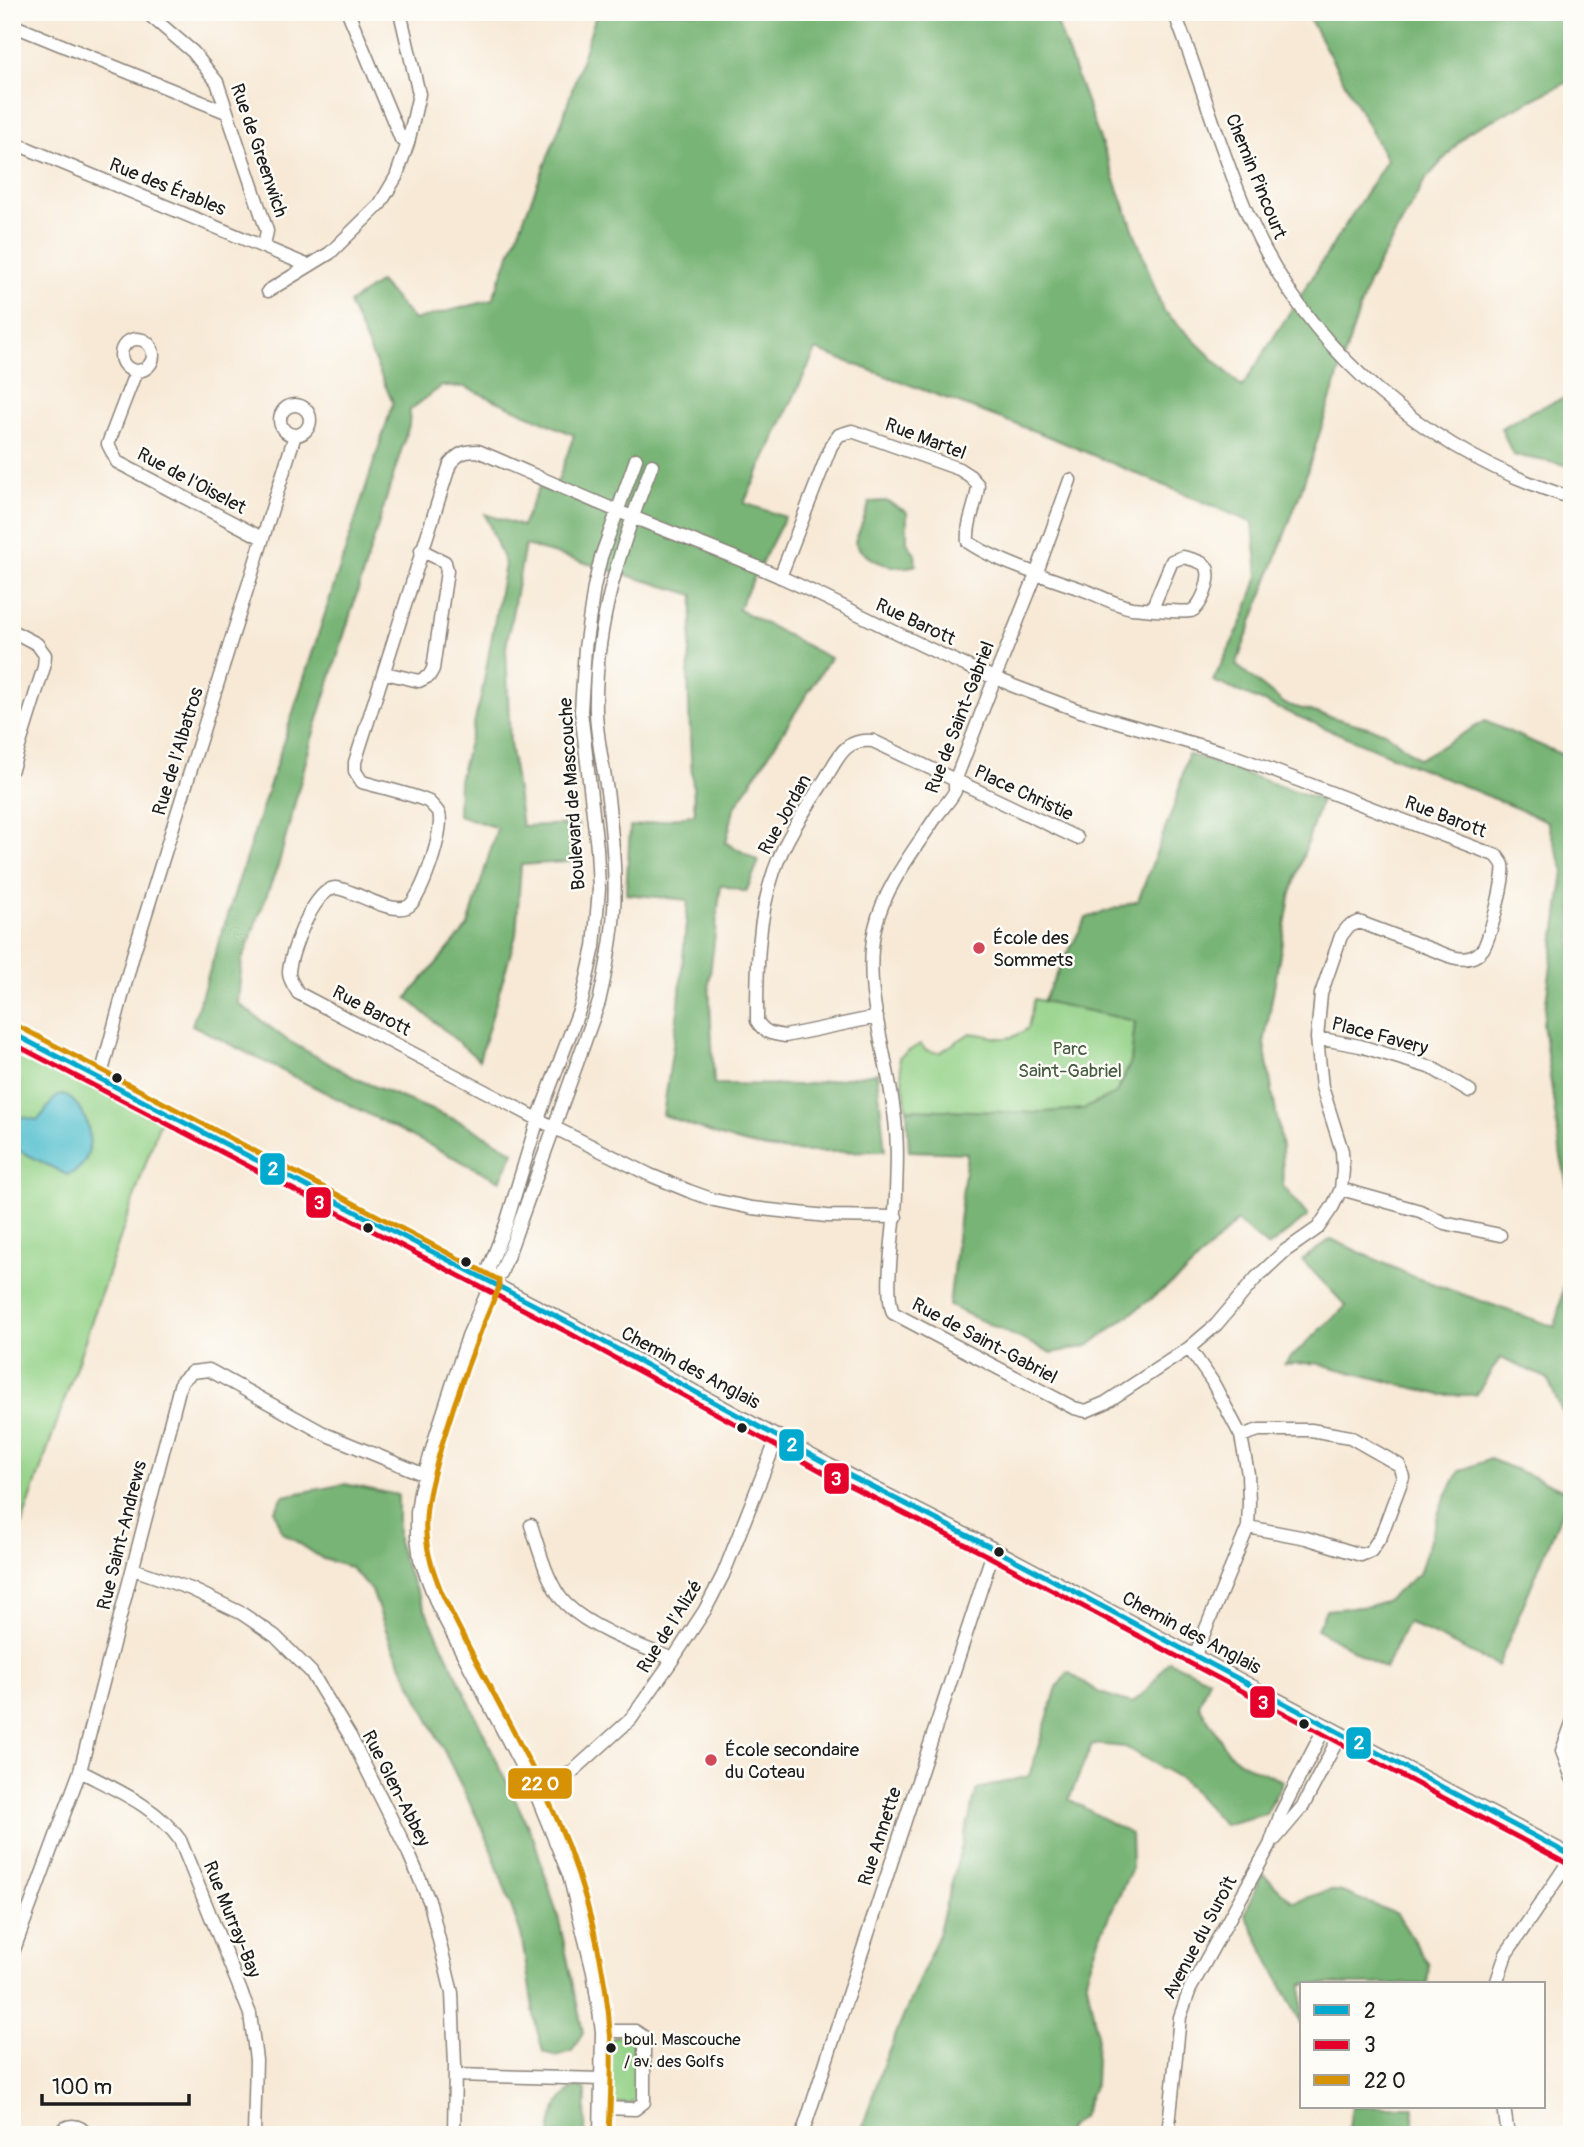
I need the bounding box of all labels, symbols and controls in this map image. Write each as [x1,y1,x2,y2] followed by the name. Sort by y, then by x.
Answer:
[225,80,293,220] street label: Rue de Greenwich
[1220,110,1292,243] street label: Chemin Pincourt
[106,153,230,221] street label: Rue des Érables
[882,413,970,465] street label: Rue Martel
[133,442,251,520] street label: Rue de l'Oiselet
[872,593,960,651] street label: Rue Barott
[920,638,1000,797] street label: Rue de Saint-Gabriel
[147,684,209,818] street label: Rue de l'Albatros
[553,696,591,891] street label: Boulevard de Mascouche
[970,759,1078,827] street label: Place Christie
[753,770,817,859] street label: Rue Jordan
[1401,790,1490,844] street label: Rue Barott
[993,926,1073,972] place label: École des Sommets
[971,940,987,956] marker: École des Sommets
[328,980,415,1042] street label: Rue Barott
[1329,1012,1431,1060] street label: Place Favery
[1018,1037,1122,1083] park label: Parc Saint-Gabriel
[110,1071,124,1085] unlabelled marker
[259,1152,286,1186] line badge: 2
[268,1157,279,1181] text: 2
[305,1186,332,1219] line badge: 3
[314,1191,324,1215] text: 3
[361,1221,375,1235] unlabelled marker
[459,1255,473,1269] unlabelled marker
[908,1292,1061,1389] street label: Rue de Saint-Gabriel
[617,1321,765,1415] street label: Chemin des Anglais
[735,1421,749,1435] unlabelled marker
[778,1428,805,1462] line badge: 2
[787,1433,798,1457] text: 2
[92,1458,152,1612] street label: Rue Saint-Andrews
[823,1462,850,1495] line badge: 3
[831,1467,841,1491] text: 3
[992,1545,1006,1559] unlabelled marker
[632,1575,708,1678] street label: Rue de l'Alizé
[1118,1586,1266,1680] street label: Chemin des Anglais
[1249,1685,1276,1719] line badge: 3
[1258,1691,1268,1715] text: 3
[1297,1717,1311,1731] unlabelled marker
[357,1726,436,1851] street label: Rue Glen-Abbey
[1345,1726,1372,1760] line badge: 2
[1354,1731,1365,1755] text: 2
[725,1738,860,1784] place label: École secondaire du Coteau
[703,1752,719,1768] marker: École secondaire du Coteau
[507,1767,573,1800] line badge: 22 O
[521,1772,559,1796] text: 22 O
[853,1784,907,1888] street label: Rue Annette
[198,1858,266,1981] street label: Rue Murray-Bay
[1157,1872,1243,2003] street label: Avenue du Suroît
[1300,1982,1546,2108] legend
[1364,1998,1376,2025] text: 2
[624,2029,741,2072] place label: boul. Mascouche / av. des Golfs
[1364,2032,1376,2059] text: 3
[604,2041,618,2055] marker: boul. Mascouche / av. des Golfs
[42,2063,189,2107] scale bar
[1364,2068,1405,2095] text: 22 O
[52,2074,112,2101] text: 100 m

